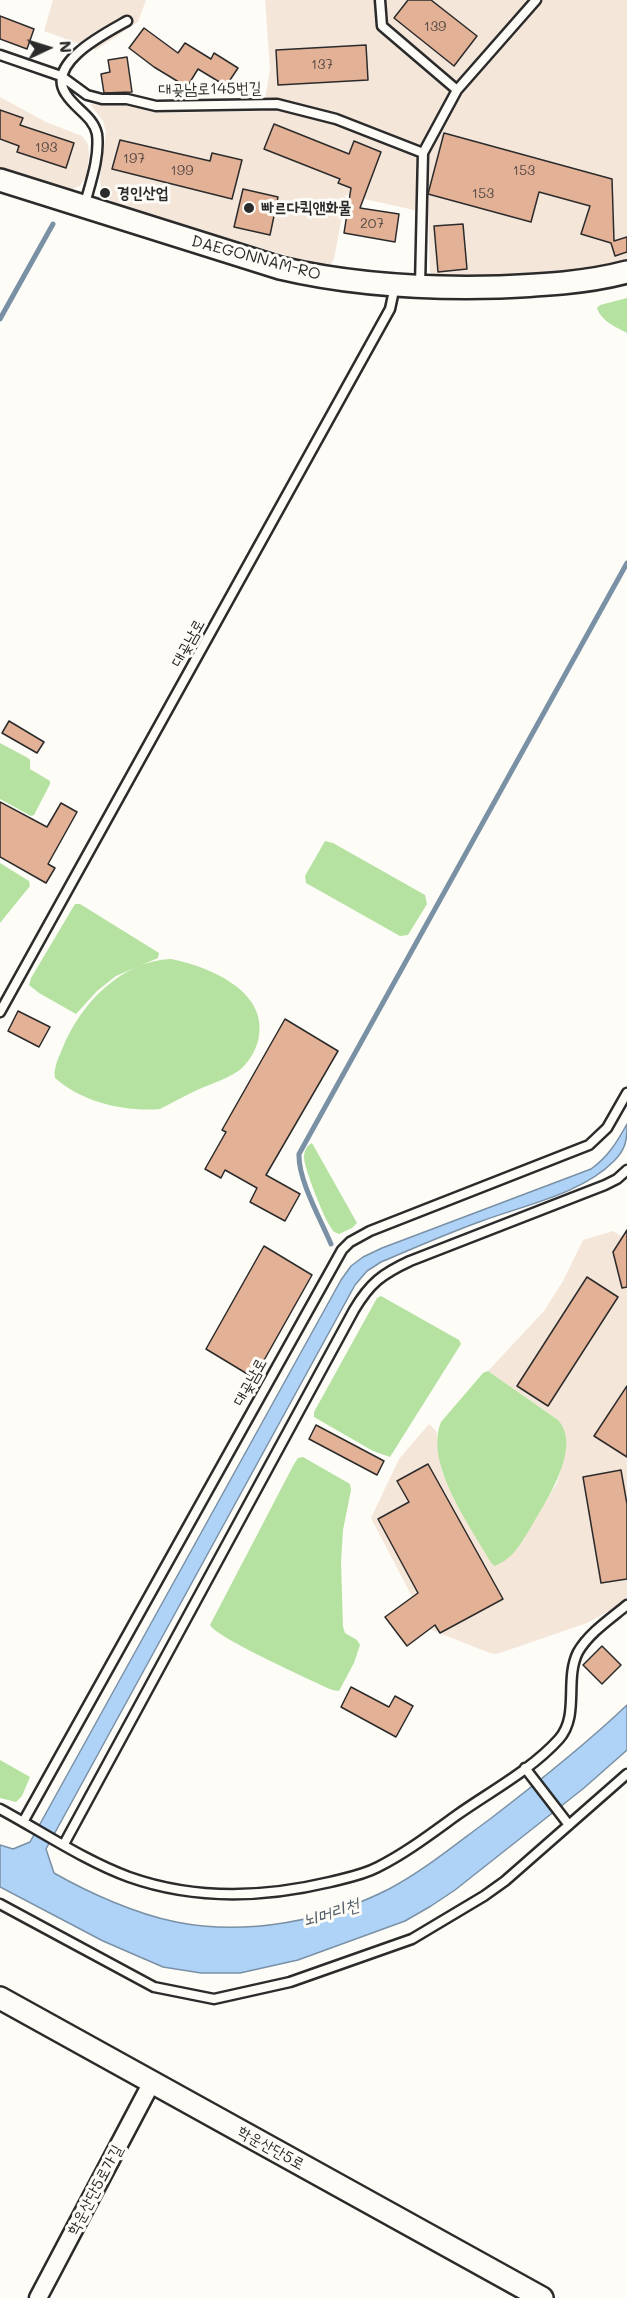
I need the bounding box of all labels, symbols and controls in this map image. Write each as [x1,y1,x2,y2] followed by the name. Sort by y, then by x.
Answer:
[18,18,78,78] north arrow
[424,19,446,35] house number: 139
[56,40,77,54] text: N
[311,57,333,73] house number: 137
[158,79,262,99] street label: 대곶남로145번길
[35,140,57,156] house number: 193
[123,151,145,167] house number: 197
[171,163,193,179] house number: 199
[513,163,535,179] house number: 153
[117,183,168,203] place label: 경인산업
[98,186,112,200] marker: 경인산업
[472,186,494,202] house number: 153
[261,198,351,218] place label: 빠르다퀵앤화물
[242,201,256,215] marker: 빠르다퀵앤화물
[360,216,384,232] house number: 207
[189,232,323,284] street label: DAEGONNAM-RO
[167,616,209,670] street label: 대곶남로
[229,1355,271,1409] street label: 대곶남로
[300,1894,362,1932] water label: 뇌머리천
[234,2122,308,2174] street label: 학운산단5로
[63,2142,127,2238] street label: 학운산단5로가길

